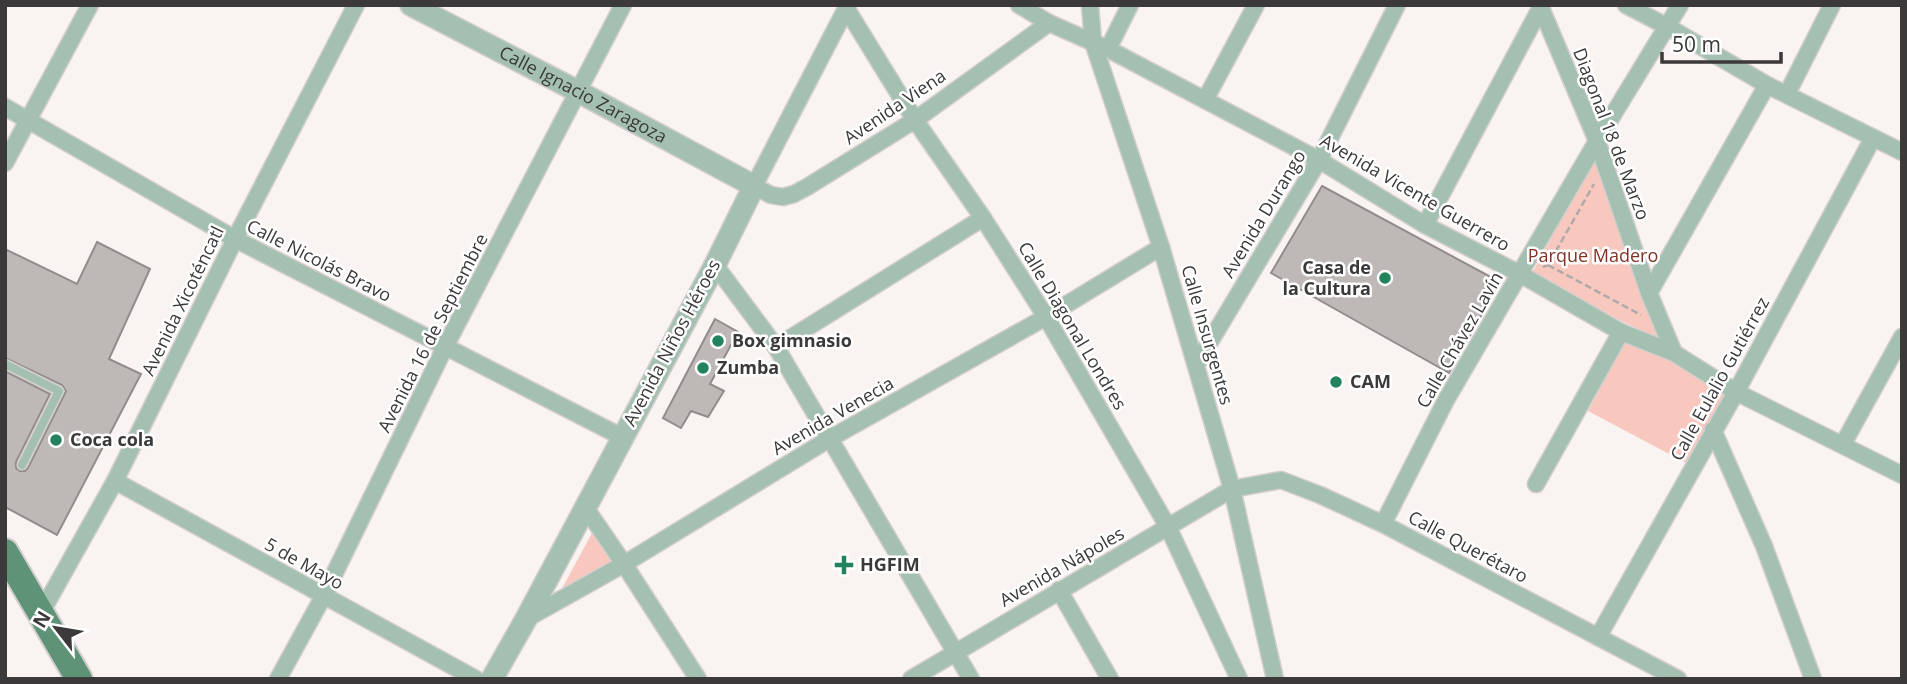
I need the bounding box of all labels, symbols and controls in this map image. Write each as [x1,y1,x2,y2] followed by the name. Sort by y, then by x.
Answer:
[1662,21,1781,65] scale bar
[1672,30,1721,58] text: 50 m
[495,40,672,148] street label: Calle Ignacio Zaragoza
[1568,44,1656,223] street label: Diagonal 18 de Marzo
[839,63,950,149] street label: Avenida Viena
[1316,128,1515,256] street label: Avenida Vicente Guerrero
[1216,145,1311,282] street label: Avenida Durango
[243,213,396,307] street label: Calle Nicolás Bravo
[136,222,229,379] street label: Avenida Xicoténcatl
[371,229,493,436] street label: Avenida 16 de Septiembre
[1013,237,1133,414] street label: Calle Diagonal Londres
[1528,243,1658,267] park label: Parque Madero
[617,255,725,430] street label: Avenida Niños Héroes
[1282,255,1371,300] place label: Casa de la Cultura
[1177,262,1239,407] street label: Calle Insurgentes
[1410,267,1508,412] street label: Calle Chávez Lavín
[1377,270,1393,286] marker: Casa de la Cultura
[1664,292,1774,465] street label: Calle Eulalio Gutiérrez
[732,328,852,352] place label: Box gimnasio
[710,333,726,349] marker: Box gimnasio
[717,355,779,379] place label: Zumba
[695,360,711,376] marker: Zumba
[1350,369,1391,393] place label: CAM
[767,371,898,460] street label: Avenida Venecia
[1328,374,1344,390] marker: CAM
[70,427,154,451] place label: Coca cola
[48,432,64,448] marker: Coca cola
[1404,504,1533,588] street label: Calle Querétaro
[995,521,1128,612] street label: Avenida Nápoles
[261,532,348,595] street label: 5 de Mayo
[860,552,920,576] place label: HGFIM
[834,555,854,575] marker: HGFIM
[21,593,91,663] north arrow
[26,606,57,633] text: N

